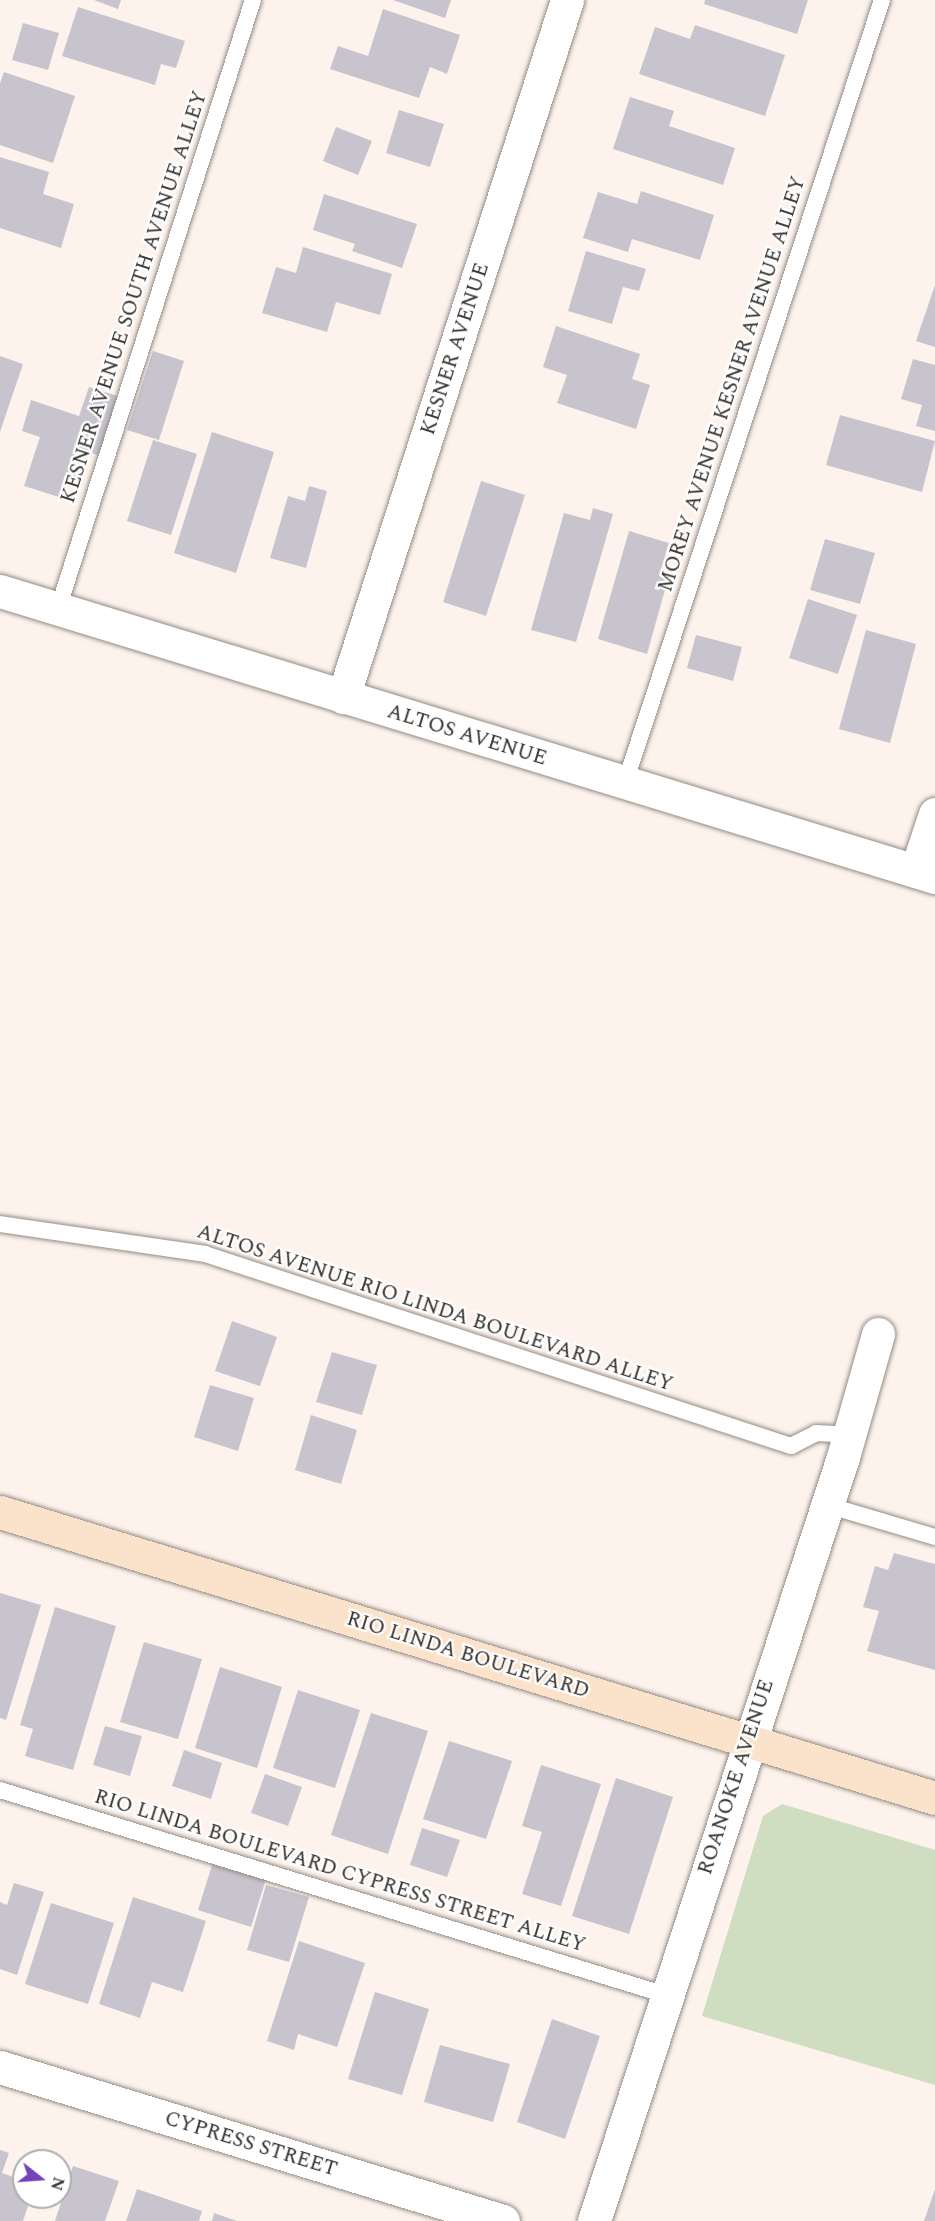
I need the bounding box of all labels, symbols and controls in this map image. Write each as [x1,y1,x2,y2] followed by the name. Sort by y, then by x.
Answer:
[55,88,213,506] street label: KESNER AVENUE SOUTH AVENUE ALLEY
[653,173,811,595] street label: MOREY AVENUE KESNER AVENUE ALLEY
[415,260,495,438] street label: KESNER AVENUE
[384,699,550,771] street label: ALTOS AVENUE
[194,1219,676,1397] street label: ALTOS AVENUE RIO LINDA BOULEVARD ALLEY
[344,1606,592,1704] street label: RIO LINDA BOULEVARD
[692,1676,780,1878] street label: ROANOKE AVENUE
[91,1784,589,1958] street label: RIO LINDA BOULEVARD CYPRESS STREET ALLEY
[162,2106,340,2182] street label: CYPRESS STREET
[12,2149,72,2209] north arrow
[44,2174,71,2193] text: N

